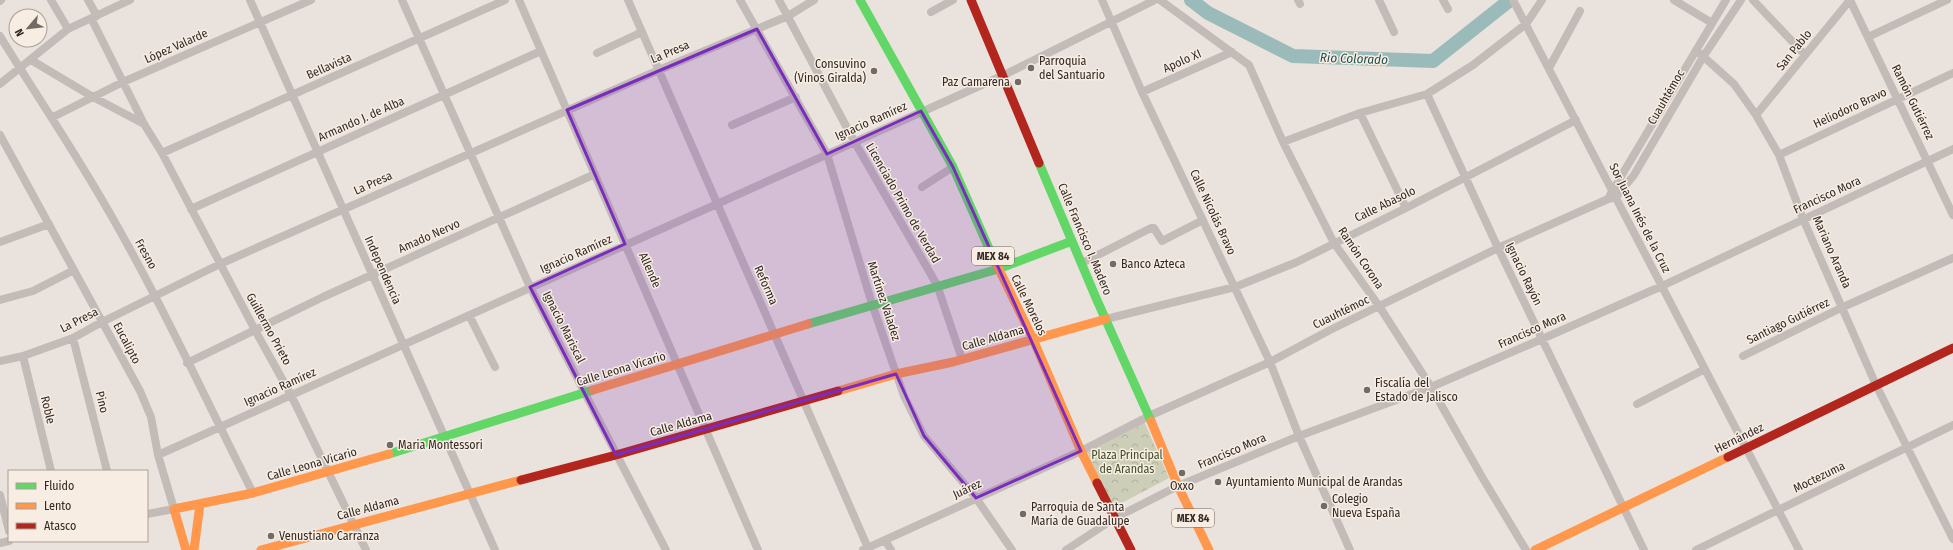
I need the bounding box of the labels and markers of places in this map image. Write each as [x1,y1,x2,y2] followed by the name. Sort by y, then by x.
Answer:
[1039,54,1105,82] place label: Parroquia del Santuario
[794,57,866,85] place label: Consuvino (Vinos Giralda)
[1026,63,1036,73] marker: Parroquia del Santuario
[869,66,879,76] marker: Consuvino (Vinos Giralda)
[942,75,1010,89] place label: Paz Camarena
[1013,77,1023,87] marker: Paz Camarena
[1121,257,1186,271] place label: Banco Azteca
[1108,259,1118,269] marker: Banco Azteca
[1375,376,1458,404] place label: Fiscalía del Estado de Jalisco
[1362,385,1372,395] marker: Fiscalía del Estado de Jalisco
[398,438,483,452] place label: Maria Montessori
[385,440,395,450] marker: Maria Montessori
[1177,468,1187,478] marker: Oxxo
[1226,475,1403,489] place label: Ayuntamiento Municipal de Arandas
[1213,477,1223,487] marker: Ayuntamiento Municipal de Arandas
[1170,479,1194,493] place label: Oxxo
[1332,492,1400,520] place label: Colegio Nueva España
[1031,500,1130,528] place label: Parroquia de Santa María de Guadalupe
[1319,501,1329,511] marker: Colegio Nueva España
[1018,509,1028,519] marker: Parroquia de Santa María de Guadalupe
[279,529,379,543] place label: Venustiano Carranza
[266,531,276,541] marker: Venustiano Carranza

